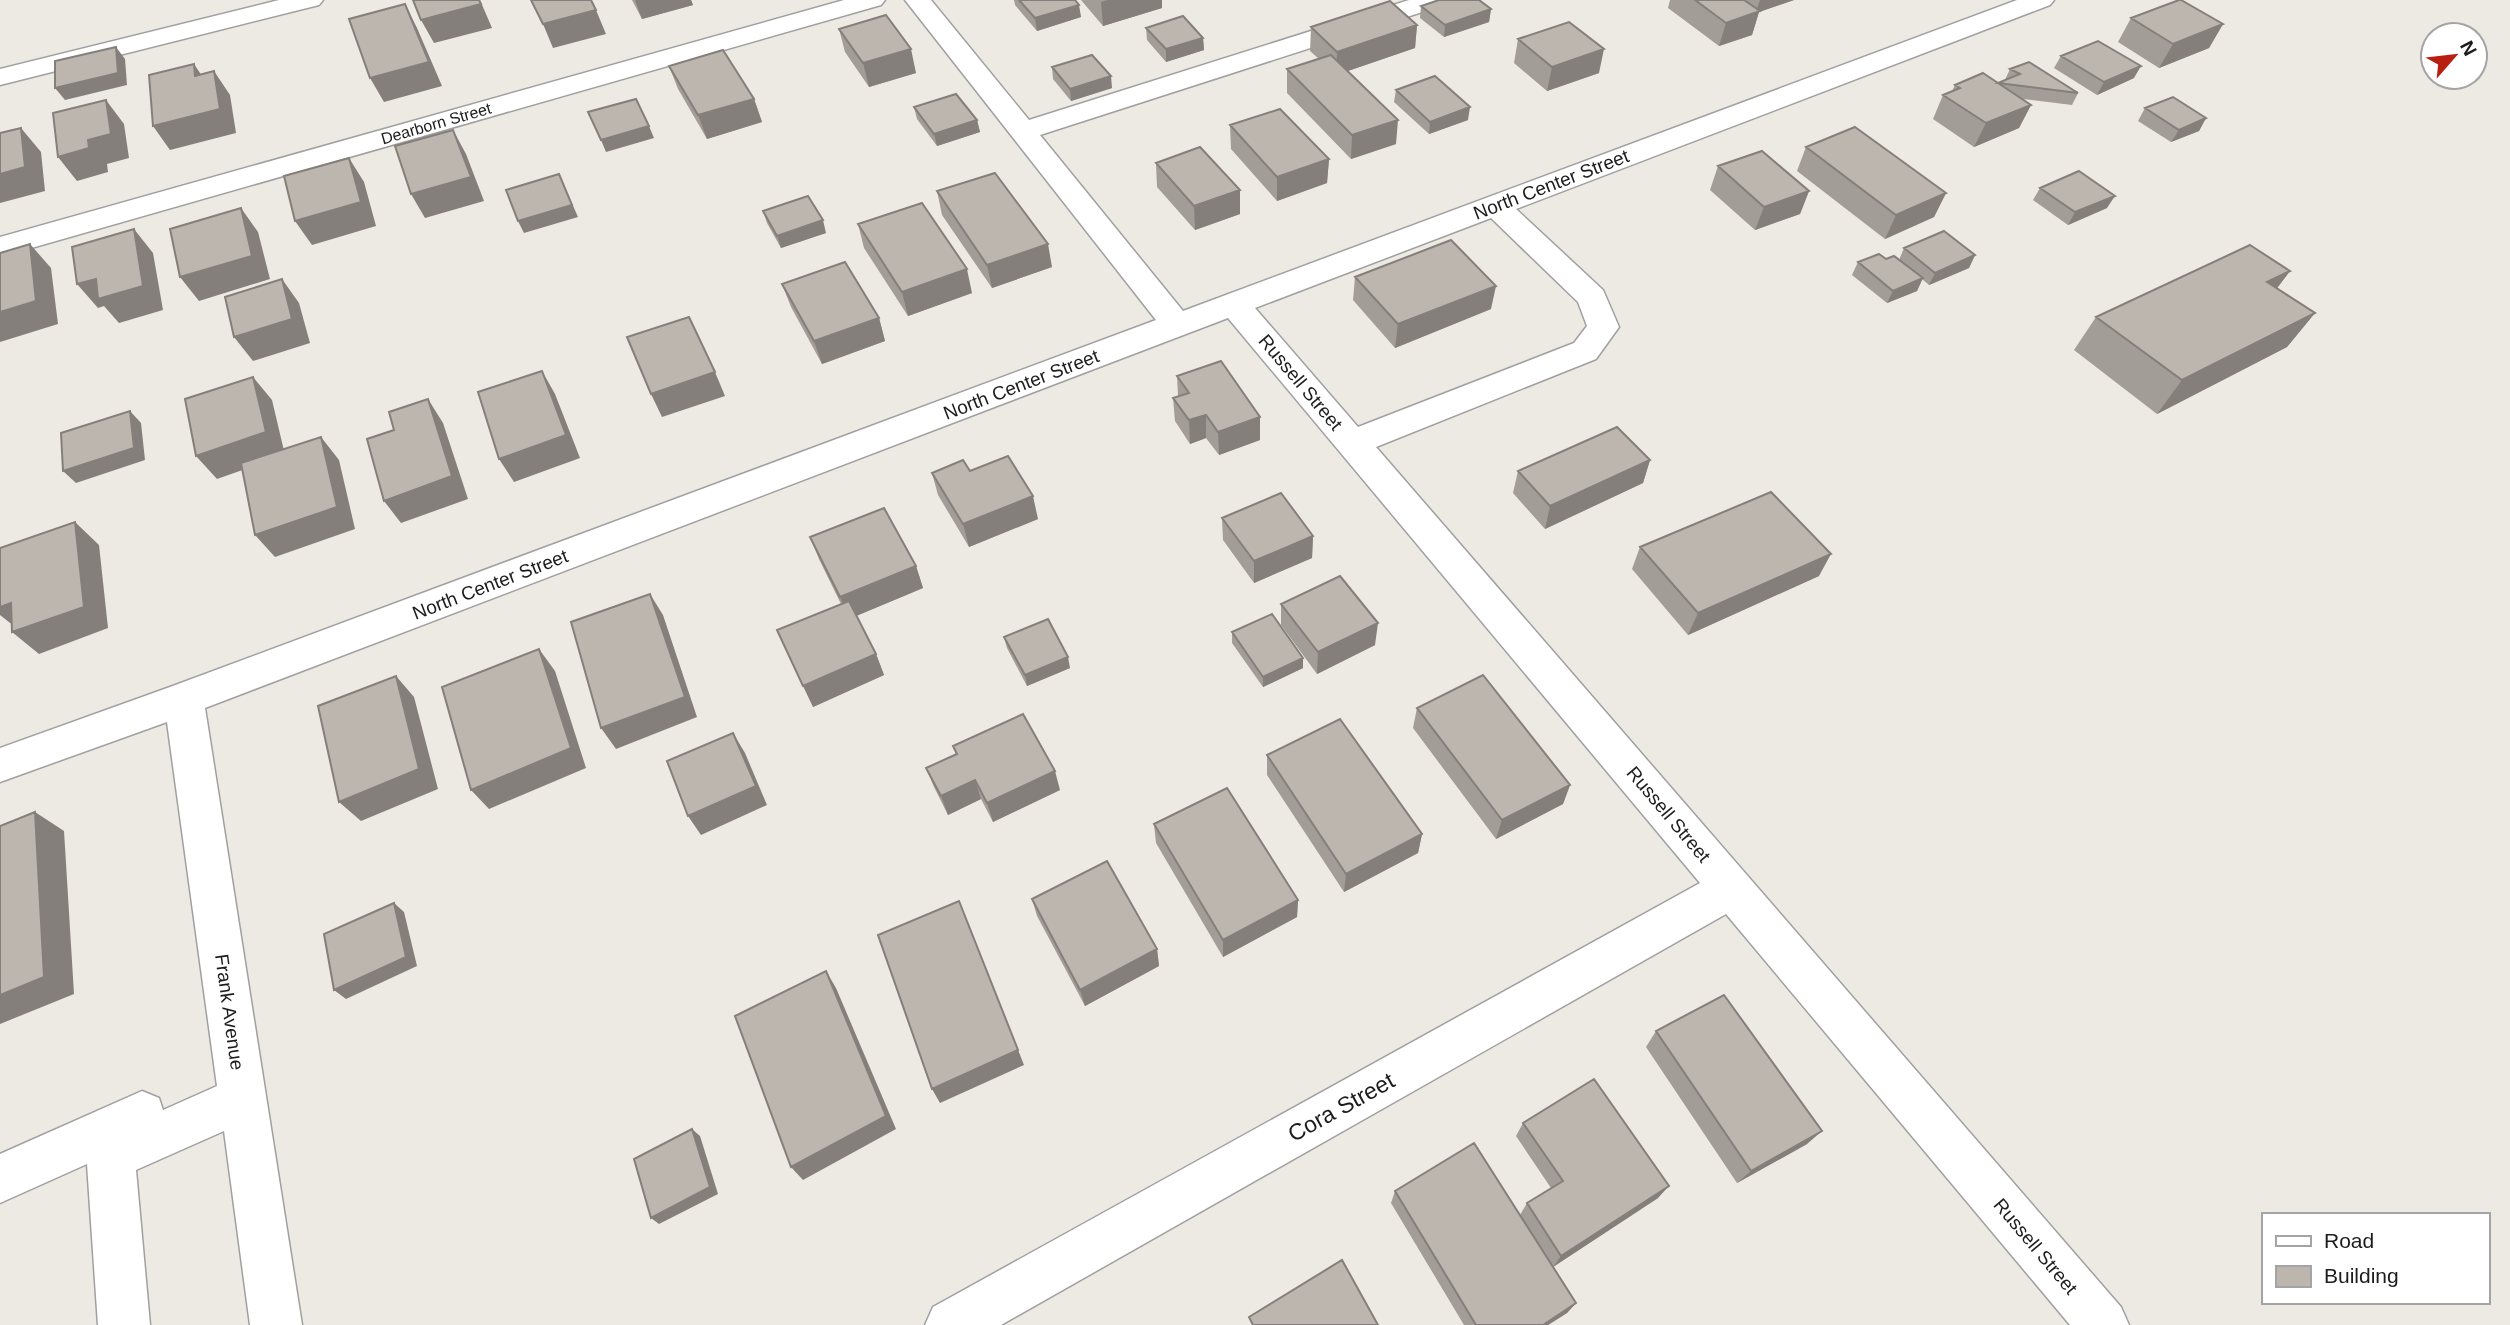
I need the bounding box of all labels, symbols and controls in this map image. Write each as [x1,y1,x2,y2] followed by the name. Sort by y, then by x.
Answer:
[2419,21,2489,91] north arrow
[2456,37,2481,59] text: N
[379,99,494,147] street label: Dearborn Street
[1471,145,1633,224] street label: North Center Street
[1255,330,1347,435] street label: Russell Street
[941,345,1103,424] street label: North Center Street
[410,545,572,624] street label: North Center Street
[1623,762,1715,867] street label: Russell Street
[211,953,248,1071] street label: Frank Avenue
[1283,1067,1399,1147] street label: Cora Street
[1990,1194,2082,1299] street label: Russell Street
[2262,1213,2489,1304] legend
[2324,1229,2374,1252] text: Road
[2324,1264,2399,1287] text: Building

